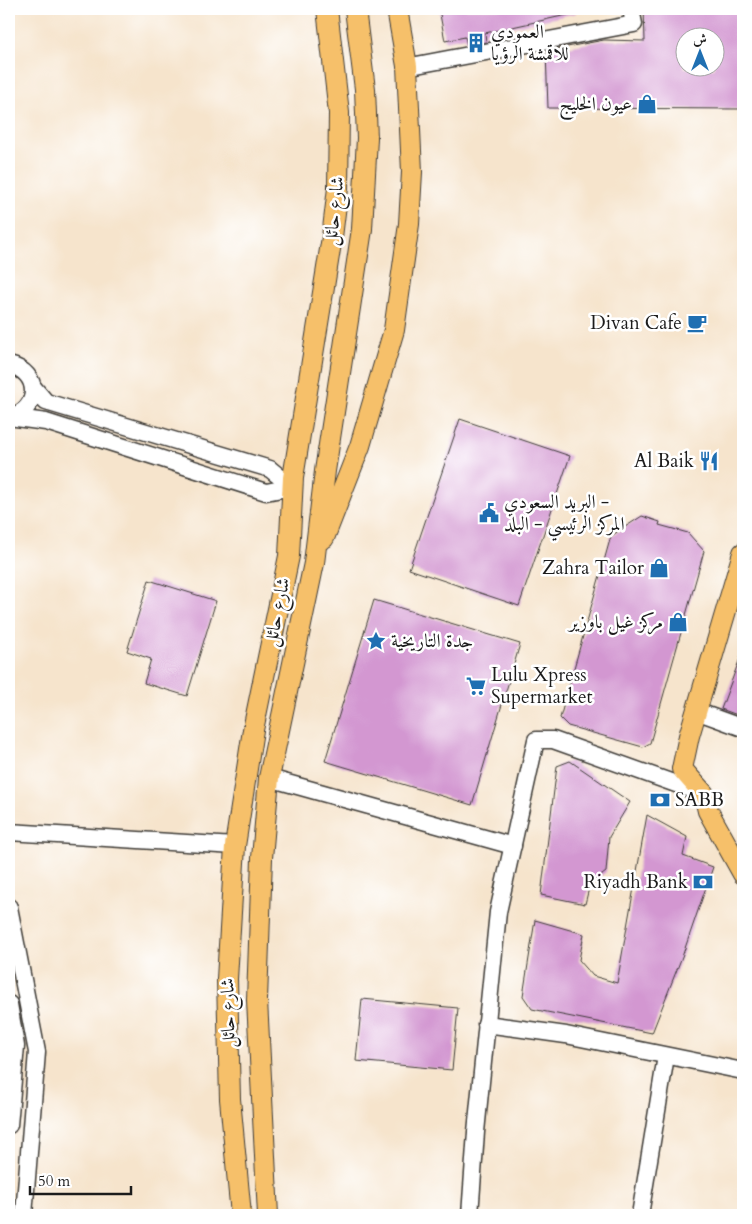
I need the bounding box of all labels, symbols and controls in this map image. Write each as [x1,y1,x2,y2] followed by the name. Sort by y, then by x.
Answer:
[491,19,569,67] place label: العمودي للاقمشة الرؤيا
[674,28,724,78] north arrow
[693,30,707,49] text: ش
[465,32,487,54] building icon: العمودي للاقمشة الرؤيا
[559,91,632,121] place label: عيون الخليج
[636,93,658,115] shop icon: عيون الخليج
[317,175,353,247] street label: شارع حائل
[590,310,682,336] place label: Divan Cafe
[686,312,708,334] cafe icon: Divan Cafe
[634,448,695,474] place label: Al Baik
[698,450,720,472] restaurant icon: Al Baik
[504,489,625,541] place label: البريد السعودي - المركز الرئيسي - البلد
[478,502,500,524] public building icon: البريد السعودي - المركز الرئيسي - البلد
[542,555,644,581] place label: Zahra Tailor
[648,557,670,579] shop icon: Zahra Tailor
[258,575,298,649] street label: شارع حائل
[567,609,663,635] place label: مركز غيل باوزير
[667,611,689,633] shop icon: مركز غيل باوزير
[391,628,473,654] place label: جدة التاريخية
[365,630,387,652] place icon: جدة التاريخية
[491,662,593,710] place label: Lulu Xpress Supermarket
[465,675,487,697] supermarket icon: Lulu Xpress Supermarket
[675,787,724,813] place label: SABB
[649,789,671,811] bank icon: SABB
[584,869,689,895] place label: Riyadh Bank
[692,871,714,893] bank icon: Riyadh Bank
[214,978,244,1048] street label: شارع حائل
[30,1164,131,1196] scale bar
[38,1171,70,1191] text: 50 m

